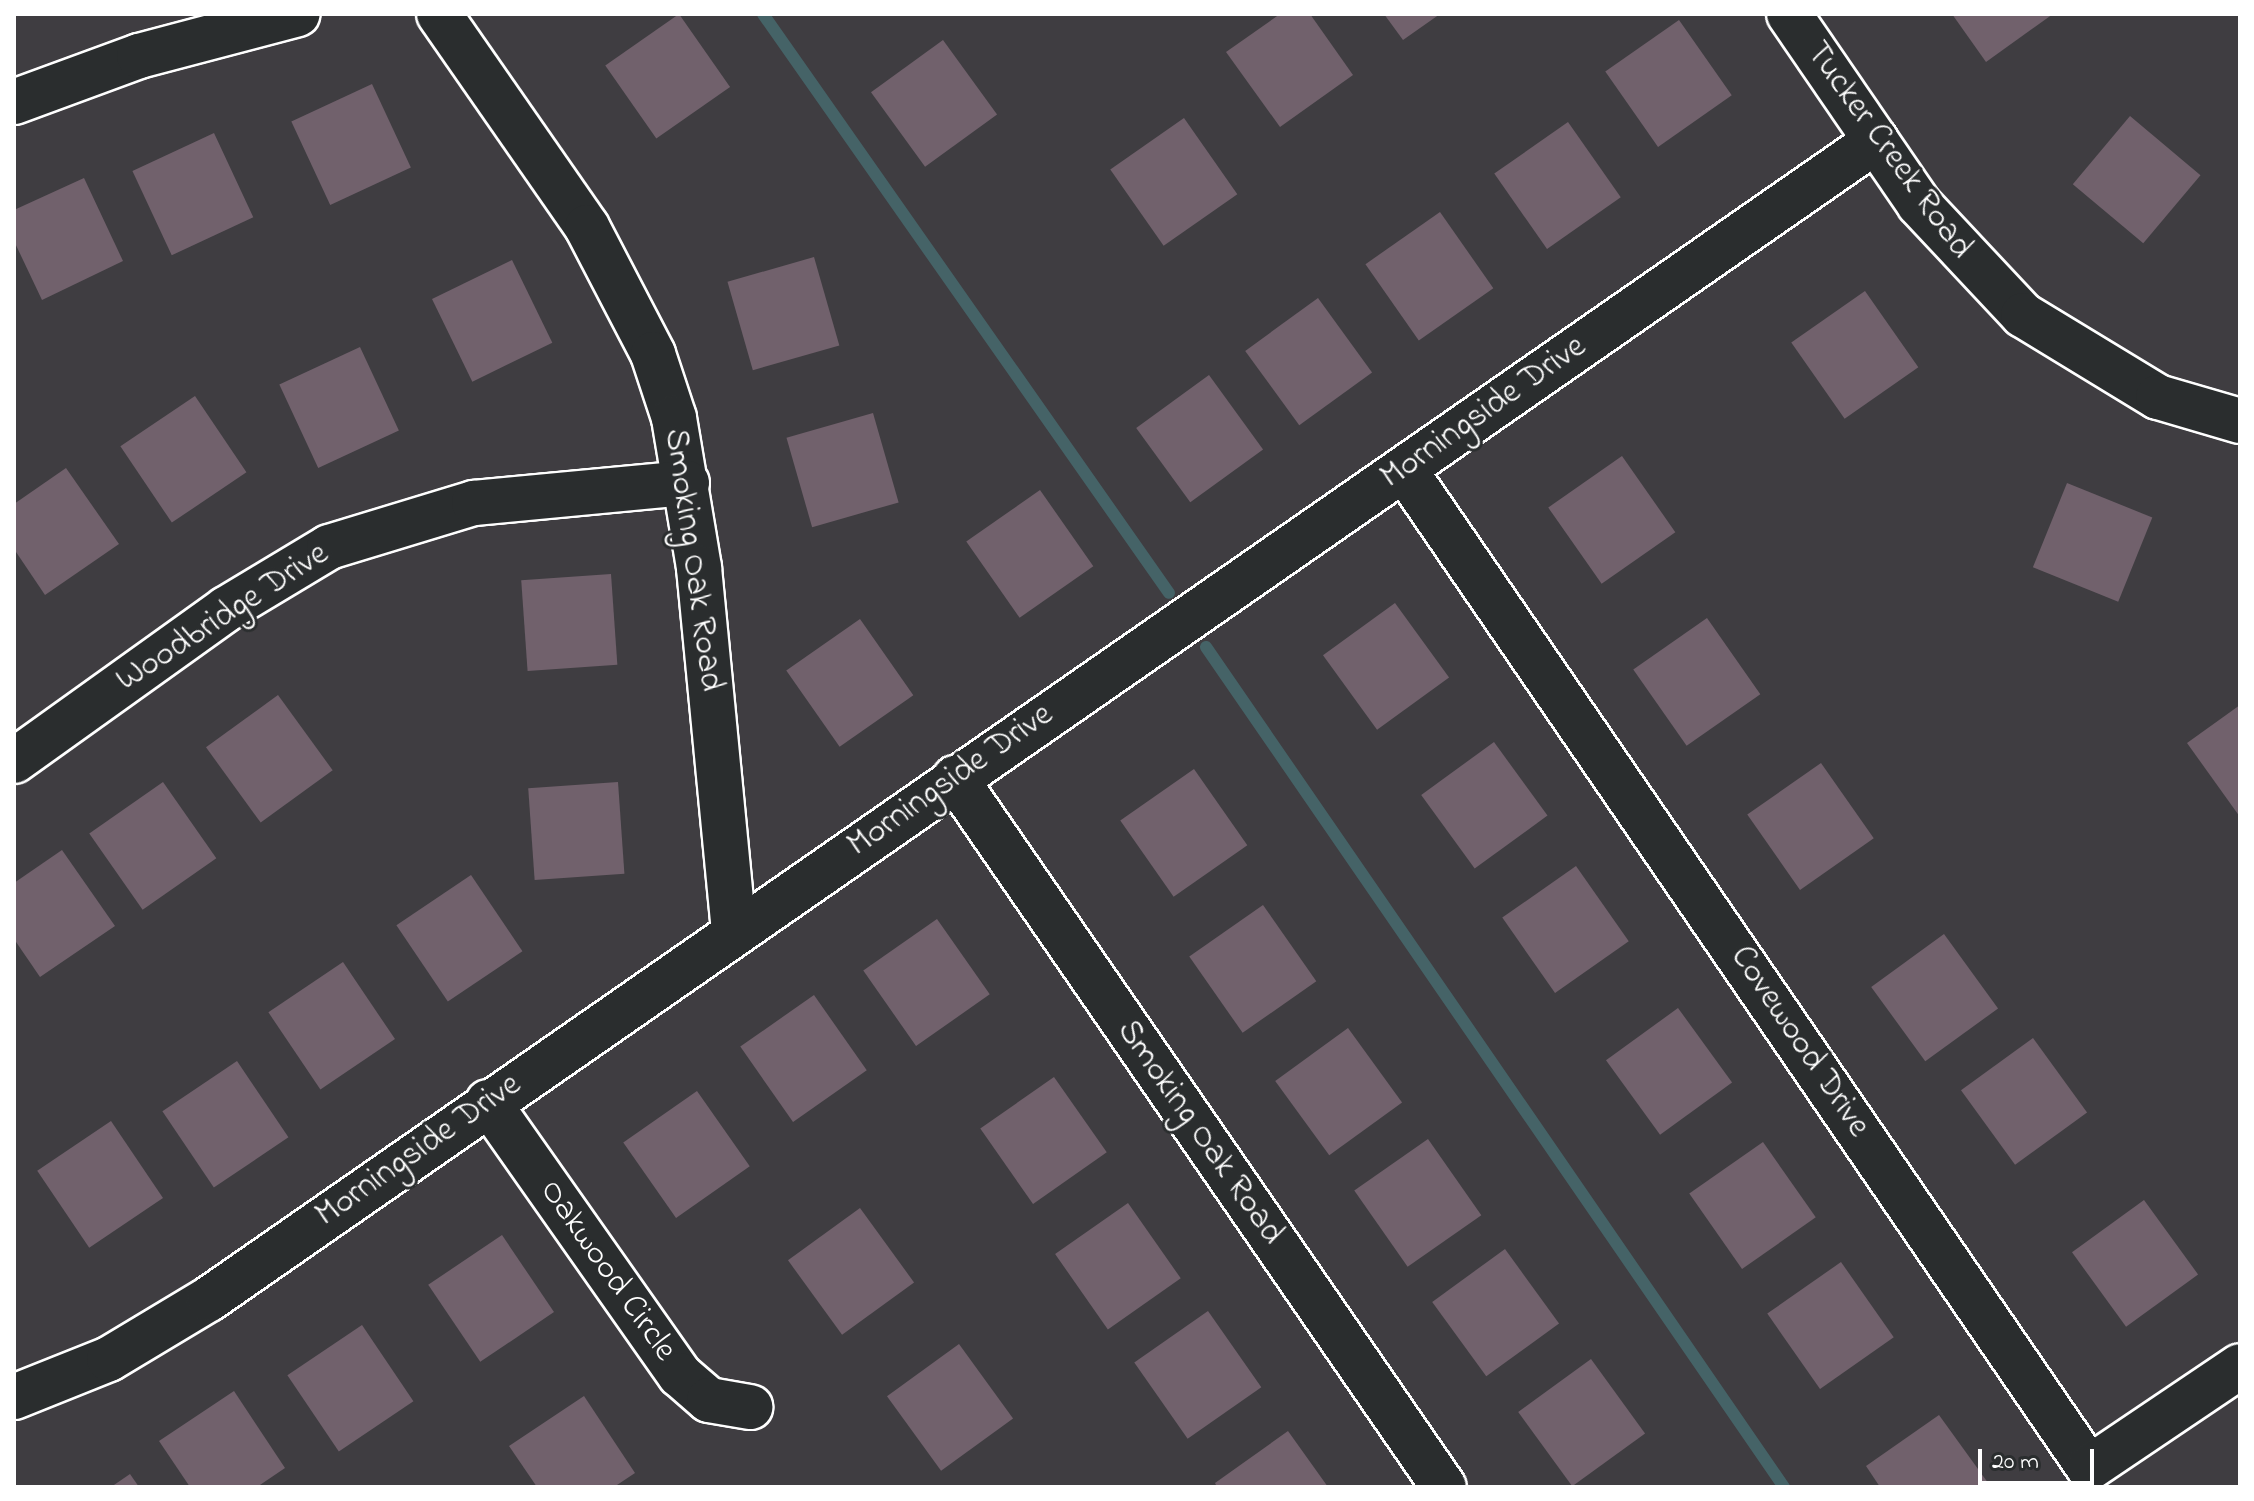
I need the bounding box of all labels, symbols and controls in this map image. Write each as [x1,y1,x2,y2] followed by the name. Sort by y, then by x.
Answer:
[1796,35,1980,267] street label: Tucker Creek Road
[1374,327,1594,499] street label: Morningside Drive
[653,426,731,694] street label: Smoking Oak Road
[109,534,337,702] street label: Woodbridge Drive
[841,695,1061,867] street label: Morningside Drive
[1720,939,1878,1145] street label: Covewood Drive
[1106,1013,1292,1253] street label: Smoking Oak Road
[309,1065,529,1237] street label: Morningside Drive
[530,1173,684,1369] street label: Oakwood Circle
[1982,1433,2098,1483] scale bar
[1992,1445,2039,1480] text: 20 m

